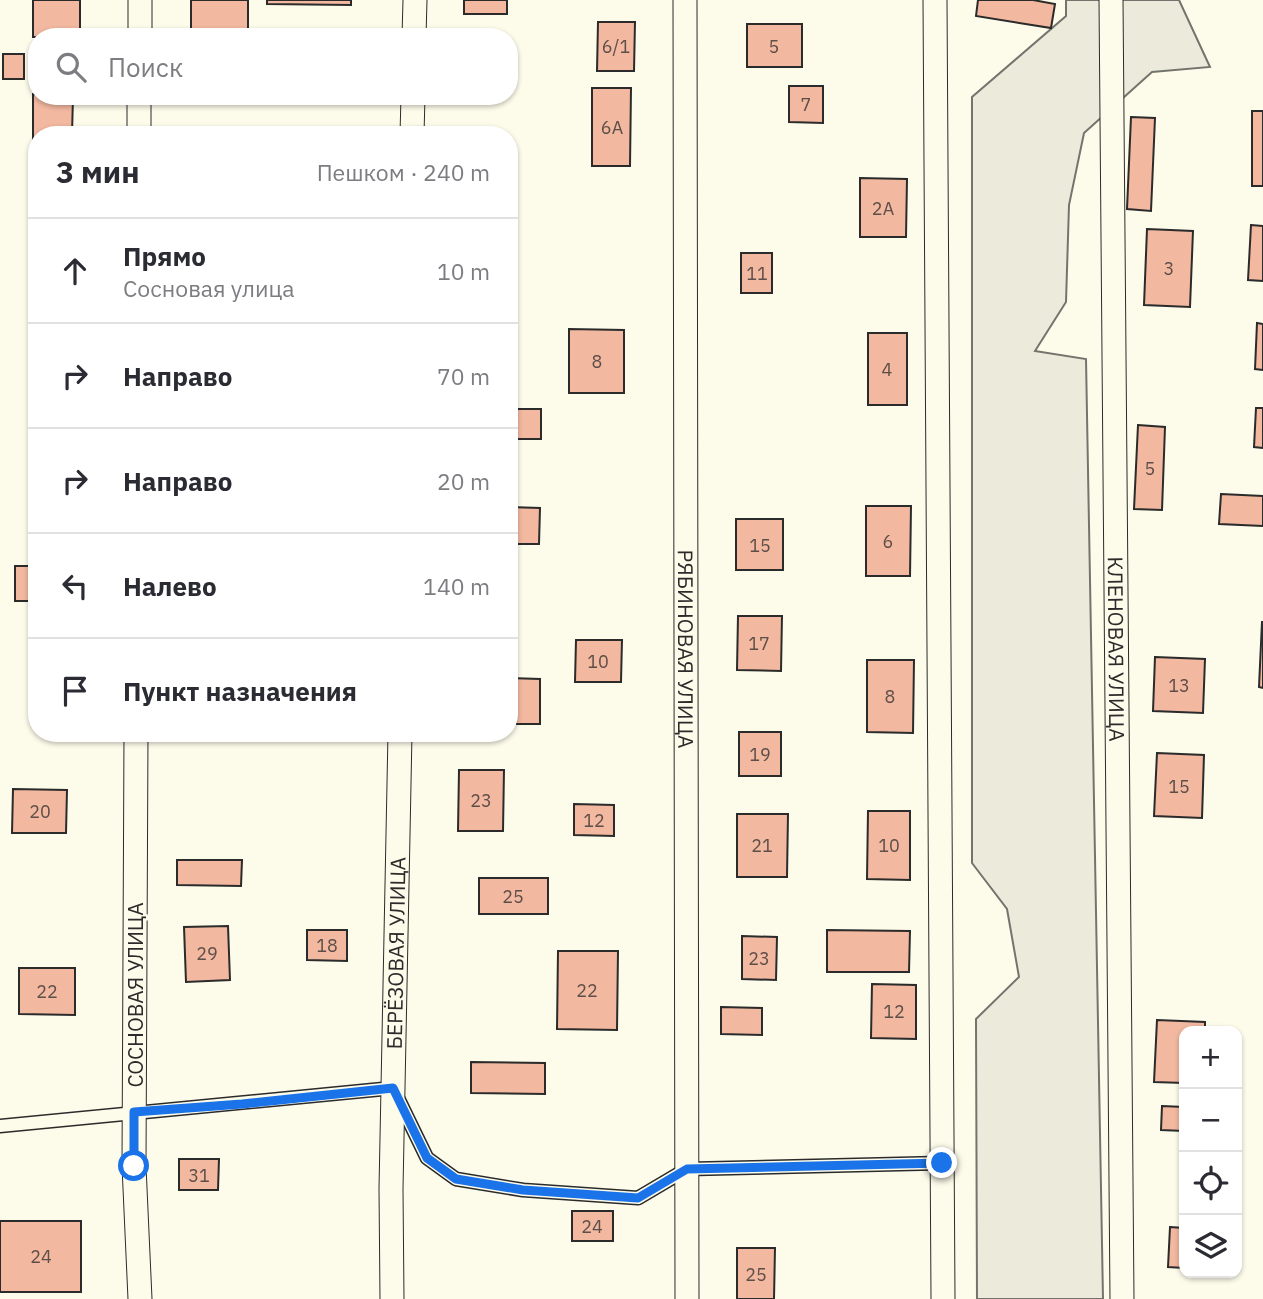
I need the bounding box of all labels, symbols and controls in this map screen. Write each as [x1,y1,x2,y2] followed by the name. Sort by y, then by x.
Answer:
[28,28,518,105] search box
[602,35,630,58] house number: 6/1
[769,35,779,58] house number: 5
[52,48,90,86] icon: search
[108,50,183,84] text: Поиск
[801,93,811,116] house number: 7
[601,116,624,139] house number: 6А
[56,152,140,191] text: 3 мин
[317,157,490,187] text: Пешком · 240 m
[872,197,895,220] house number: 2А
[123,239,206,273] text: Прямо
[56,252,94,290] icon: ahead
[437,256,490,286] text: 10 m
[1164,257,1174,280] house number: 3
[746,262,768,285] house number: 11
[123,273,295,303] text: Сосновая улица
[592,350,602,373] house number: 8
[56,357,94,395] icon: right
[882,358,893,381] house number: 4
[123,359,232,393] text: Направо
[437,361,490,391] text: 70 m
[1145,457,1155,480] house number: 5
[56,462,94,500] icon: right
[123,464,232,498] text: Направо
[437,466,490,496] text: 20 m
[883,530,893,553] house number: 6
[749,534,771,557] house number: 15
[672,549,700,749] street label: РЯБИНОВАЯ УЛИЦА
[1102,556,1131,742] street label: КЛЕНОВАЯ УЛИЦА
[56,567,94,605] icon: left
[123,569,217,603] text: Налево
[423,571,490,601] text: 140 m
[748,632,770,655] house number: 17
[587,650,609,673] house number: 10
[56,672,94,710] icon: arrive
[123,674,357,708] text: Пункт назначения
[1168,674,1190,697] house number: 13
[885,685,895,708] house number: 8
[749,743,771,766] house number: 19
[1168,775,1190,798] house number: 15
[470,789,492,812] house number: 23
[29,800,51,823] house number: 20
[583,809,605,832] house number: 12
[751,834,773,857] house number: 21
[878,834,900,857] house number: 10
[380,856,412,1050] street label: БЕРЁЗОВАЯ УЛИЦА
[502,885,524,908] house number: 25
[121,902,149,1088] street label: СОСНОВАЯ УЛИЦА
[316,934,338,957] house number: 18
[196,942,218,965] house number: 29
[748,947,770,970] house number: 23
[576,979,598,1002] house number: 22
[36,980,58,1003] house number: 22
[883,1000,905,1023] house number: 12
[1179,1026,1242,1278] map controls
[1179,1026,1242,1089] button: +
[1179,1089,1242,1152] button: −
[926,1147,957,1178] route end
[118,1150,149,1181] route start
[1179,1152,1242,1215] button: locate
[188,1164,210,1187] house number: 31
[581,1215,603,1238] house number: 24
[1179,1215,1242,1278] button: layers
[30,1245,52,1268] house number: 24
[745,1263,767,1286] house number: 25

